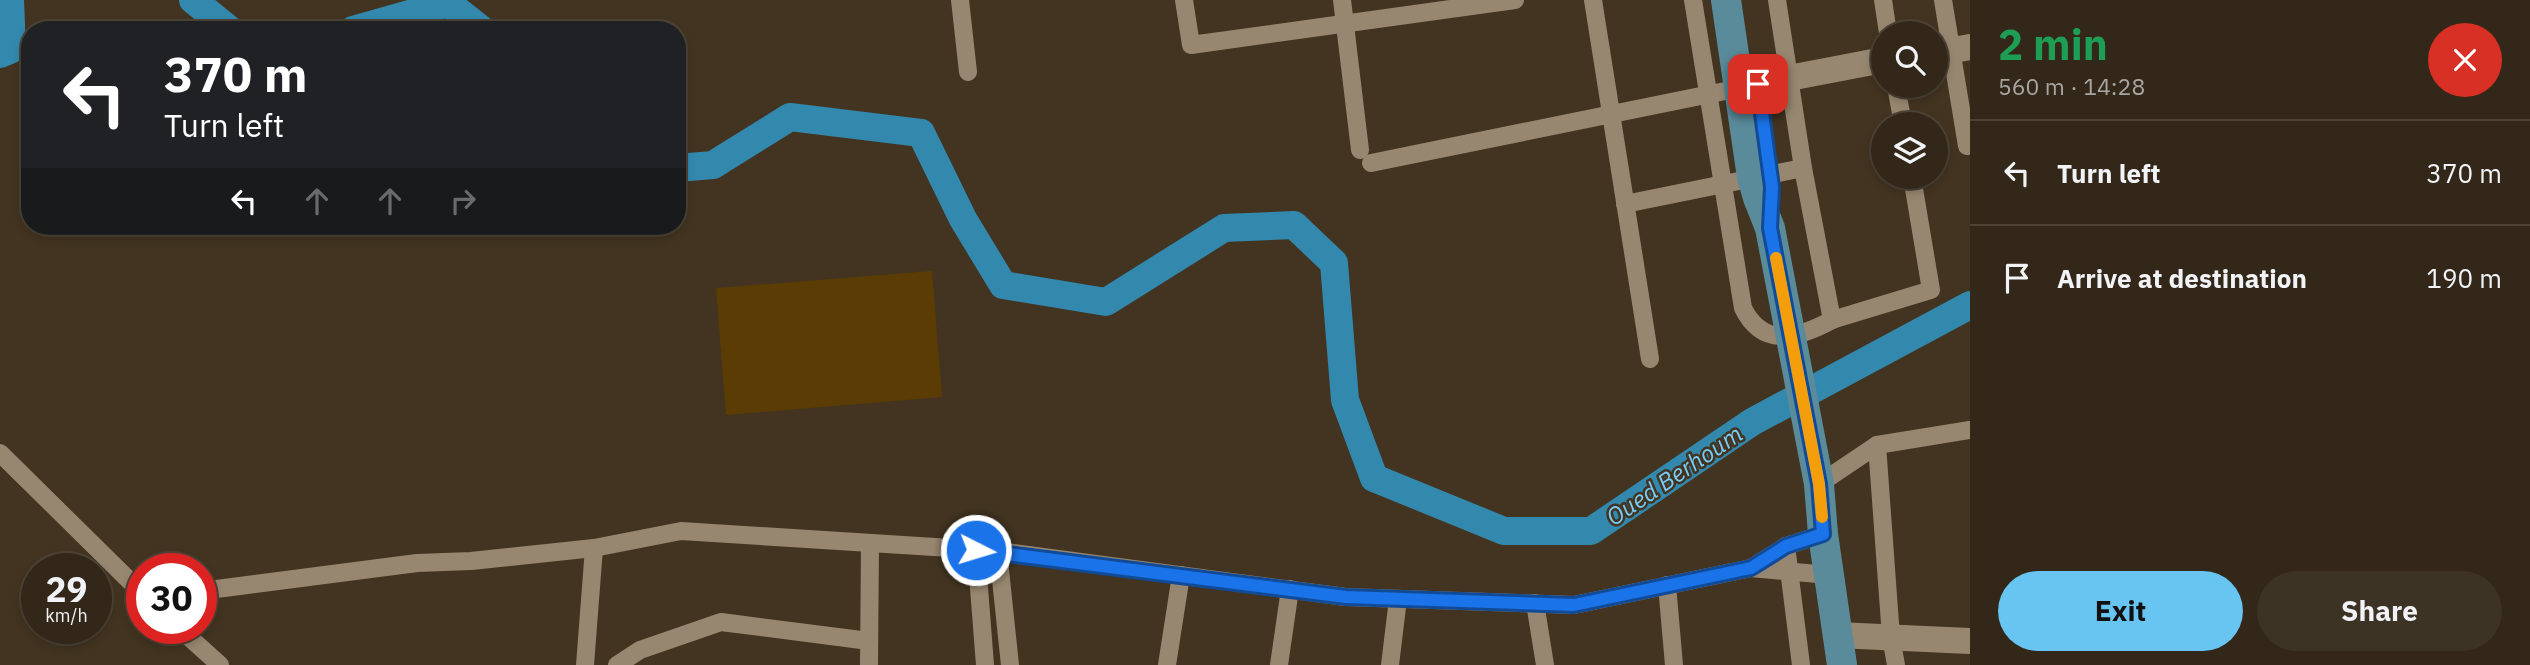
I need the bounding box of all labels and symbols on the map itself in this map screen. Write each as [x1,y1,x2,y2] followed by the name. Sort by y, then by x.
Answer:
[1728,54,1788,114] pin
[1599,417,1749,533] water label: Oued Berhoum
[939,513,1013,587] position arrow
[126,553,217,644] speed limit sign: 30

